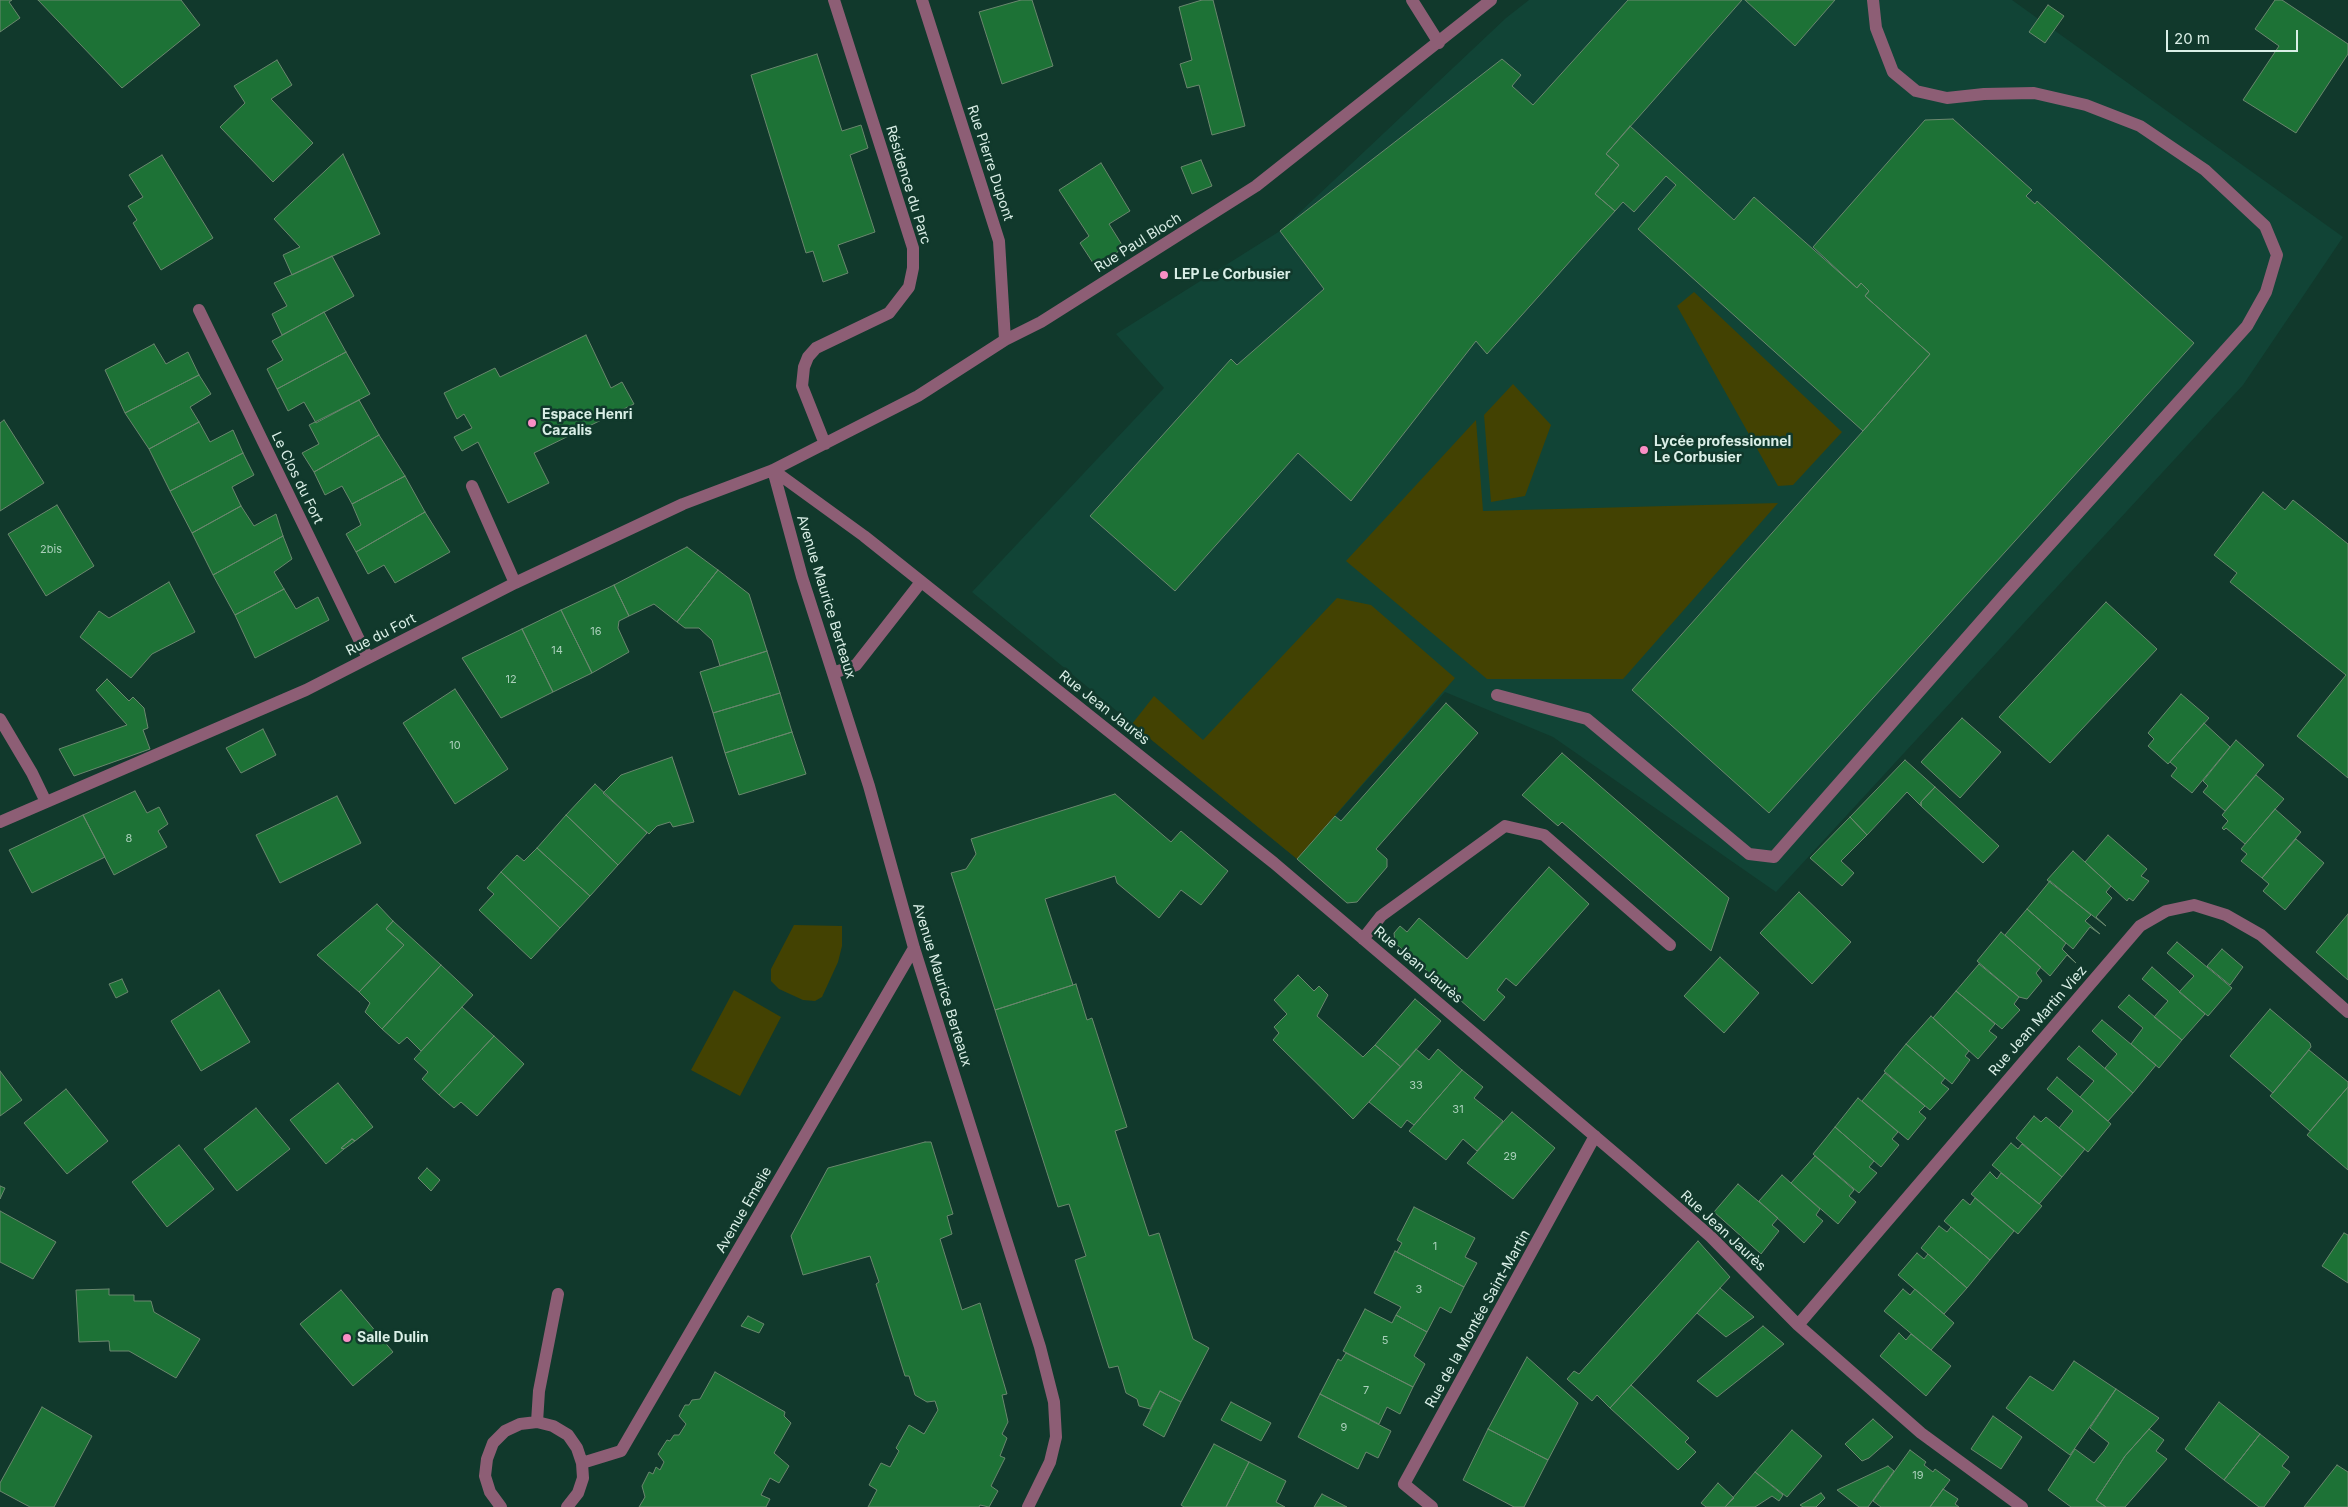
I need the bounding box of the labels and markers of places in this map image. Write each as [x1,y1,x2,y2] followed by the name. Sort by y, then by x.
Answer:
[1174,267,1290,283] place label: LEP Le Corbusier
[1158,269,1170,281] marker: LEP Le Corbusier
[542,407,632,440] place label: Espace Henri Cazalis
[526,417,538,429] marker: Espace Henri Cazalis
[1654,434,1791,467] place label: Lycée professionnel Le Corbusier
[1638,444,1650,456] marker: Lycée professionnel Le Corbusier
[357,1330,429,1346] place label: Salle Dulin
[341,1332,353,1344] marker: Salle Dulin

